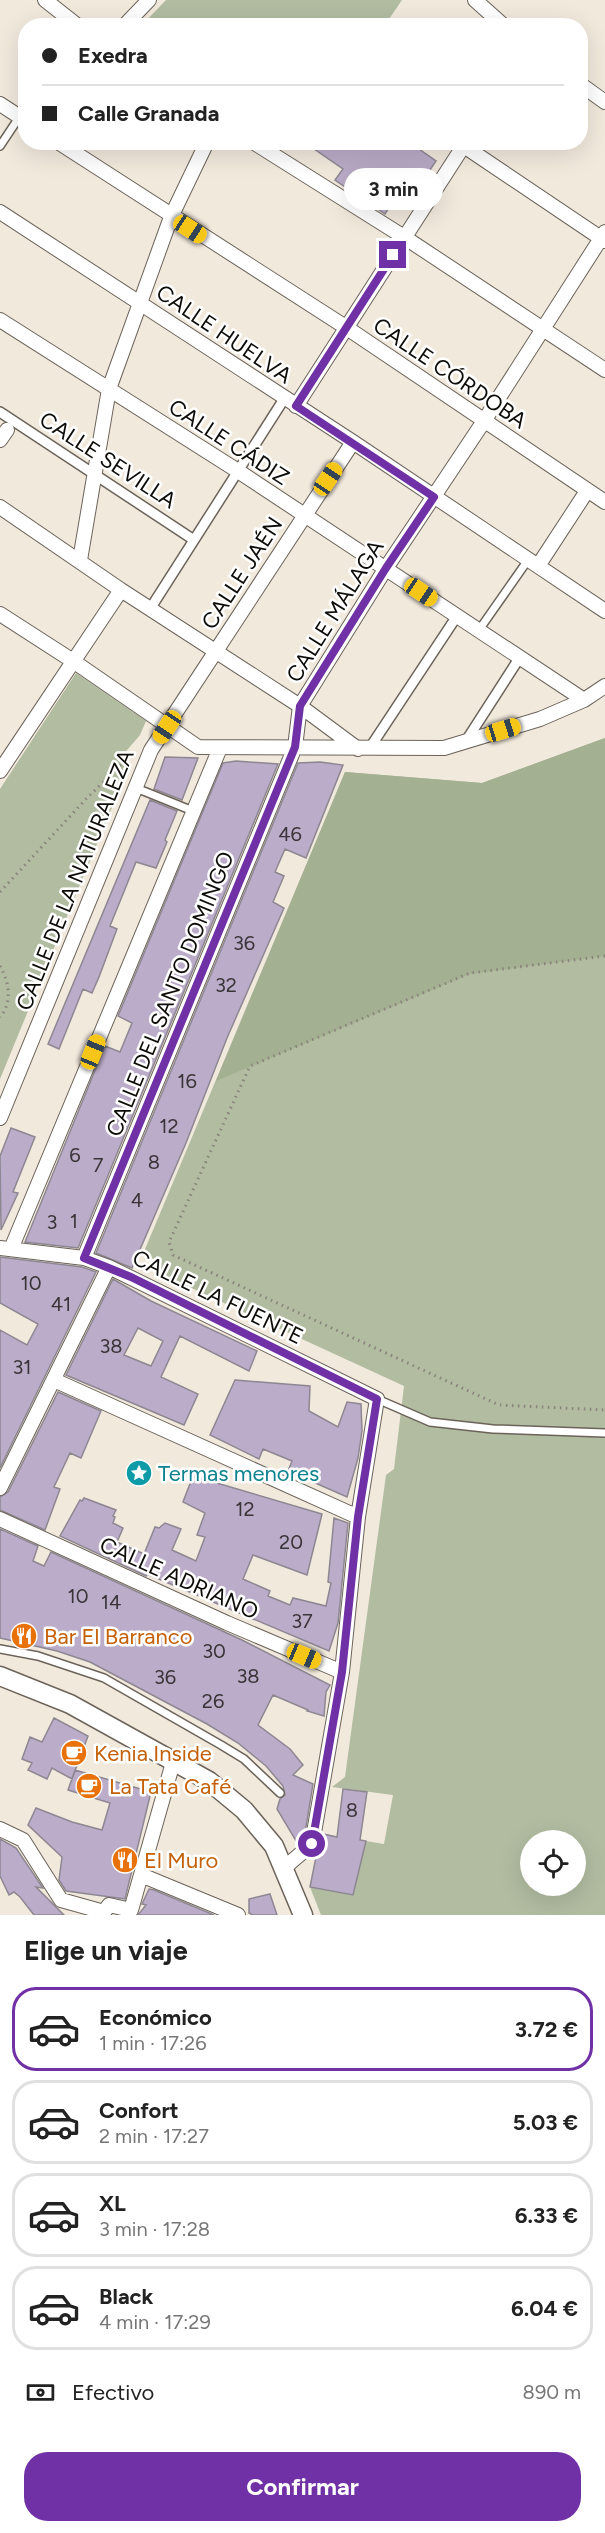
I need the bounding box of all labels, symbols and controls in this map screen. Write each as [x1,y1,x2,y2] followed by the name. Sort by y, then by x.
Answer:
[78,42,148,69] text: Exedra
[78,100,219,127] text: Calle Granada
[344,168,442,210] callout: 3 min
[369,177,418,201] text: 3 min
[170,212,210,246] car
[379,241,406,268] route end
[151,279,297,389] street label: CALLE HUELVA
[368,312,532,434] street label: CALLE CÓRDOBA
[164,393,294,491] street label: CALLE CÁDIZ
[35,406,182,514] street label: CALLE SEVILLA
[310,459,346,499] car
[196,512,288,634] street label: CALLE JAÉN
[280,535,390,687] street label: CALLE MÁLAGA
[401,574,441,610] car
[149,707,185,747] car
[483,716,523,744] car
[10,746,140,1014] street label: CALLE DE LA NATURALEZA
[278,822,302,846] house number: 46
[100,848,240,1140] street label: CALLE DEL SANTO DOMINGO
[233,931,255,955] house number: 36
[215,973,237,997] house number: 32
[78,1032,108,1072] car
[177,1069,197,1093] house number: 16
[159,1114,179,1138] house number: 12
[69,1143,81,1167] house number: 6
[148,1150,160,1174] house number: 8
[93,1153,104,1177] house number: 7
[131,1188,143,1212] house number: 4
[70,1209,78,1233] house number: 1
[47,1210,57,1234] house number: 3
[128,1244,308,1350] street label: CALLE LA FUENTE
[20,1271,42,1295] house number: 10
[51,1292,71,1316] house number: 41
[99,1334,123,1358] house number: 38
[12,1355,32,1379] house number: 31
[124,1458,154,1488] place icon: Termas menores
[158,1460,319,1487] place label: Termas menores
[235,1497,255,1521] house number: 12
[279,1530,303,1554] house number: 20
[95,1531,263,1625] street label: CALLE ADRIANO
[67,1584,89,1608] house number: 10
[101,1590,121,1614] house number: 14
[291,1609,313,1633] house number: 37
[9,1621,39,1651] restaurant icon: Bar El Barranco
[44,1623,193,1650] place label: Bar El Barranco
[202,1639,226,1663] house number: 30
[284,1641,324,1671] car
[236,1664,260,1688] house number: 38
[154,1665,176,1689] house number: 36
[202,1689,224,1713] house number: 26
[59,1738,89,1768] cafe icon: Kenia Inside
[94,1740,212,1767] place label: Kenia Inside
[74,1771,104,1801] cafe icon: La Tata Café
[109,1773,231,1800] place label: La Tata Café
[346,1798,358,1822] house number: 8
[298,1830,325,1857] route start
[520,1830,586,1896] map controls
[520,1830,586,1896] button: locate
[110,1845,140,1875] restaurant icon: El Muro
[144,1847,218,1874] place label: El Muro
[24,1934,188,1967] text: Elige un viaje
[27,2002,81,2056] icon: car
[99,2004,212,2031] text: Económico
[515,2016,578,2043] text: 3.72 €
[99,2031,207,2055] text: 1 min · 17:26
[27,2095,81,2149] icon: car
[99,2097,179,2124] text: Confort
[513,2109,578,2136] text: 5.03 €
[99,2124,209,2148] text: 2 min · 17:27
[27,2188,81,2242] icon: car
[99,2190,126,2217] text: XL
[515,2202,578,2229] text: 6.33 €
[99,2217,210,2241] text: 3 min · 17:28
[27,2281,81,2335] icon: car
[99,2283,153,2310] text: Black
[511,2295,578,2322] text: 6.04 €
[99,2310,211,2334] text: 4 min · 17:29
[24,2376,57,2409] icon: cash
[72,2379,154,2406] text: Efectivo
[523,2380,581,2404] text: 890 m
[24,2452,581,2521] button: Confirmar

